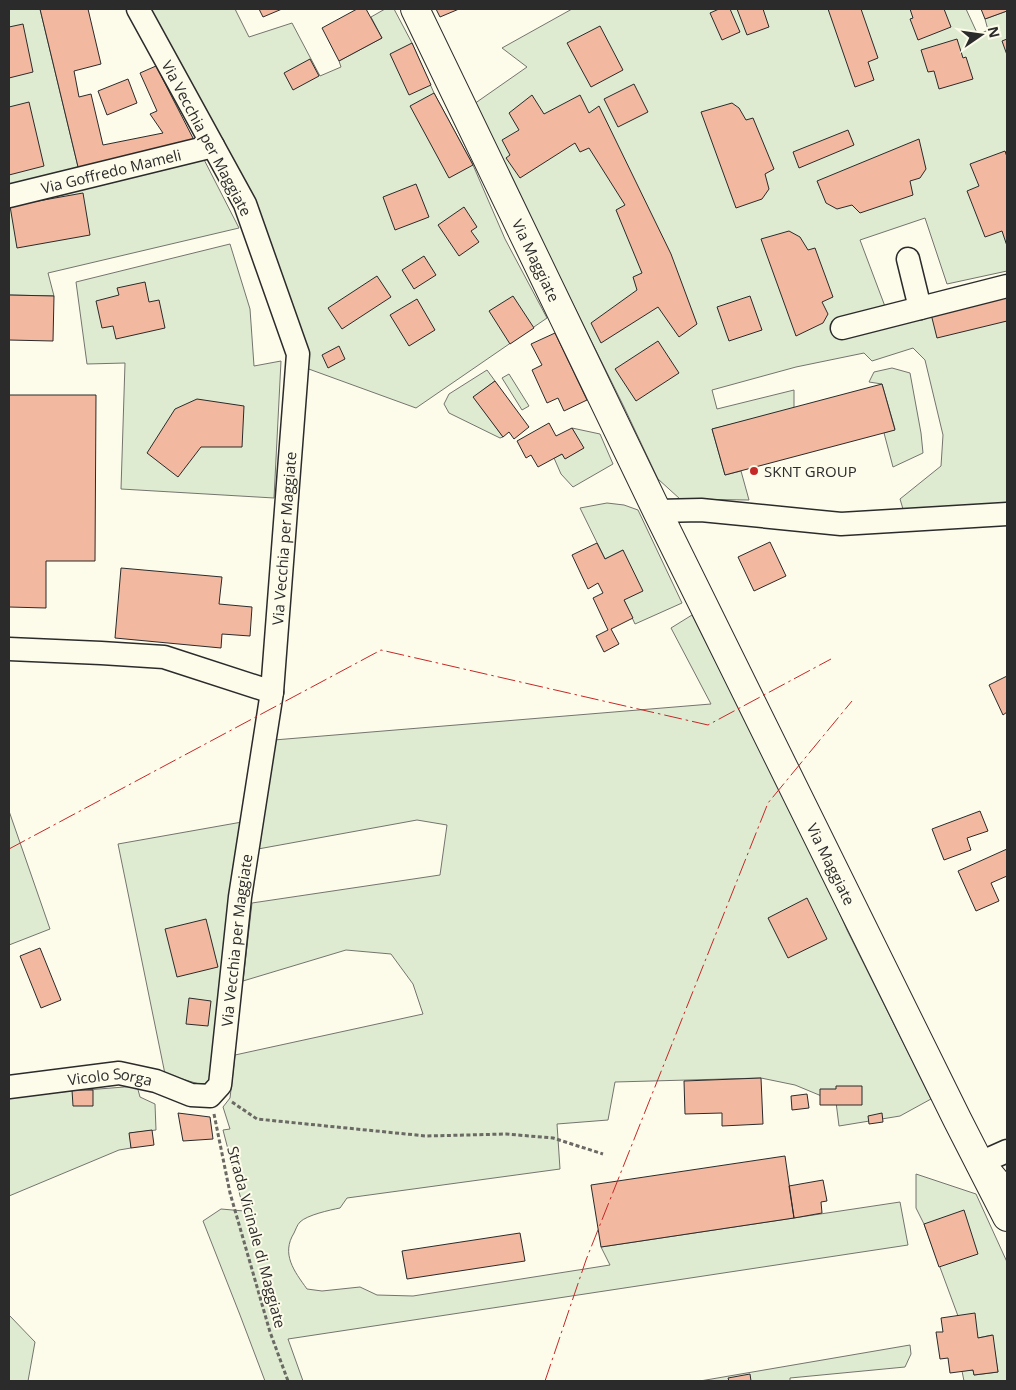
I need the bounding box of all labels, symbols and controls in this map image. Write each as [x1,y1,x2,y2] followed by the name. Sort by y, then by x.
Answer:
[956,10,1006,60] north arrow
[984,24,1005,40] text: N
[157,57,257,219] street label: Via Vecchia per Maggiate
[39,144,183,198] street label: Via Goffredo Mameli
[508,216,565,305] street label: Via Maggiate
[267,451,300,626] street label: Via Vecchia per Maggiate
[764,461,857,481] place label: SKNT GROUP
[748,465,760,477] marker: SKNT GROUP
[803,820,860,908] street label: Via Maggiate
[216,852,257,1028] street label: Via Vecchia per Maggiate
[66,1063,154,1090] street label: Vicolo Sorga
[223,1144,291,1330] street label: Strada Vicinale di Maggiate

